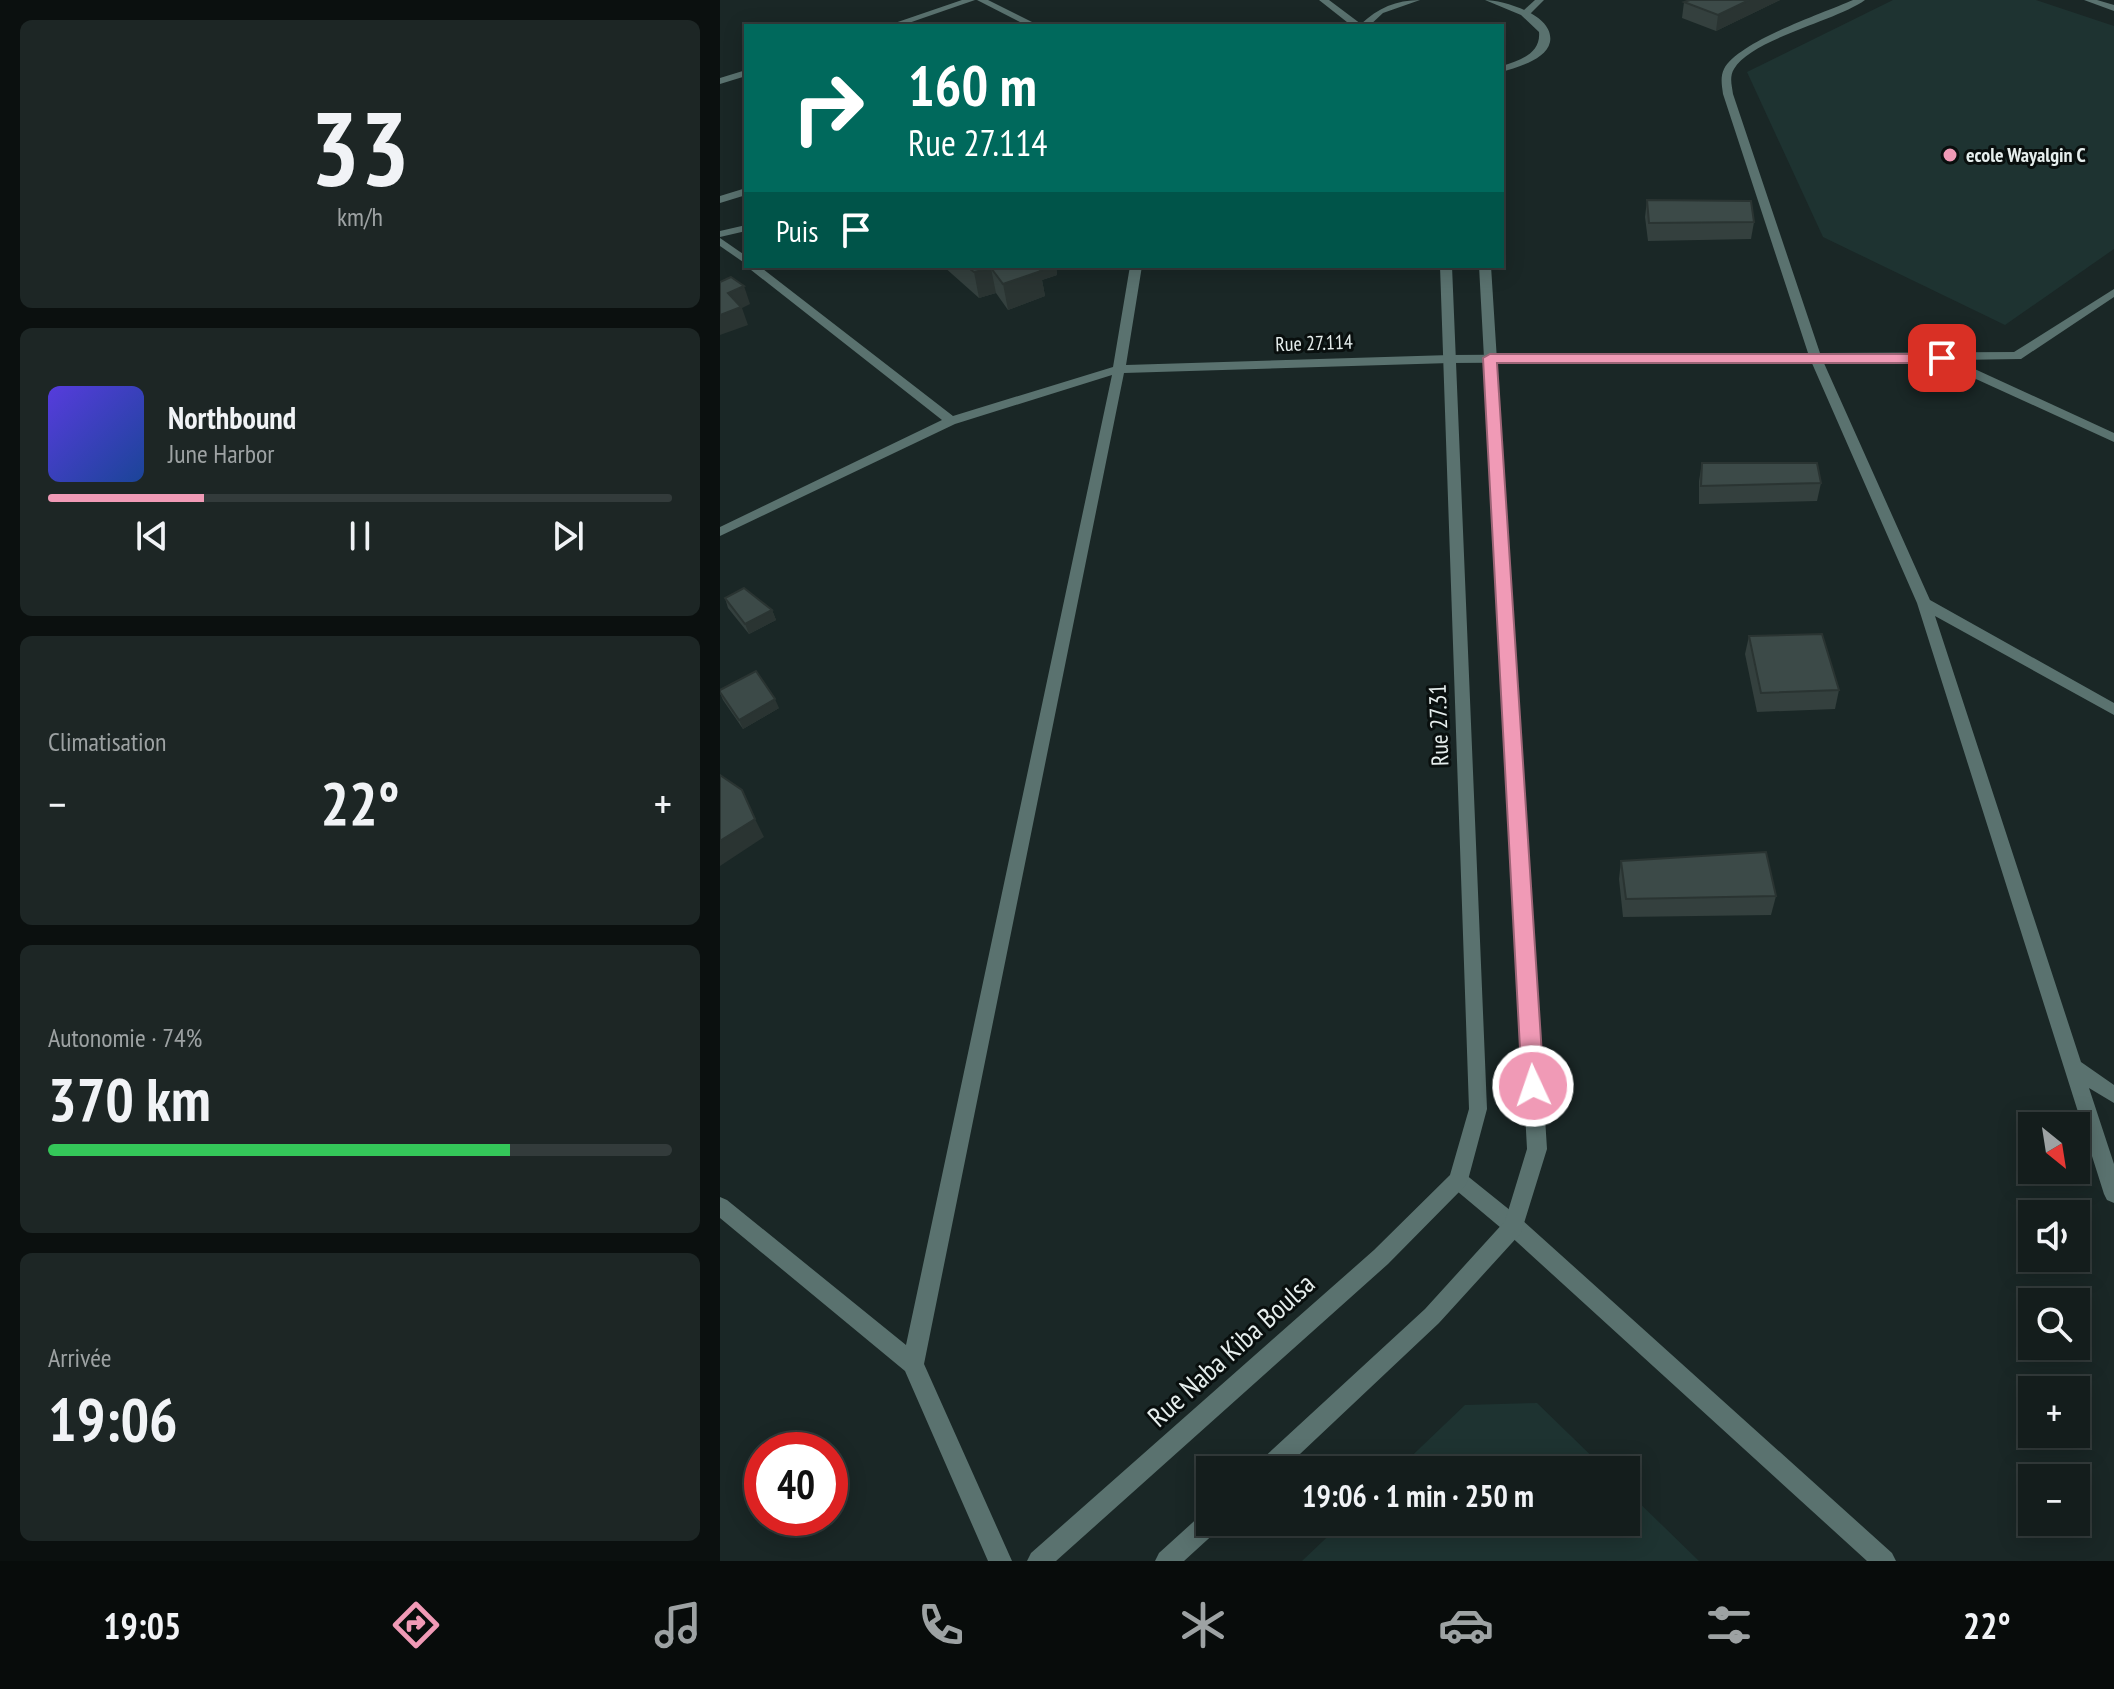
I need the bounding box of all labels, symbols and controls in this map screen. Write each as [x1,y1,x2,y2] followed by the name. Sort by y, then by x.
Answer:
[908,49,1037,121] text: 160 m
[776,56,880,160] icon: right
[310,80,410,215] text: 33
[908,119,1048,166] text: Rue 27.114
[1966,142,2086,168] place label: ecole Wayalgin C
[1941,146,1959,164] marker: ecole Wayalgin C
[337,200,383,233] text: km/h
[834,208,878,252] icon: arrive
[776,211,818,250] text: Puis
[1908,324,1976,392] pin
[1275,329,1353,357] street label: Rue 27.114
[1920,336,1964,380] icon: arrive
[168,398,296,437] text: Northbound
[168,437,274,470] text: June Harbor
[130,514,174,558] icon: previous
[338,514,382,558] icon: pause
[546,514,590,558] icon: next
[1422,683,1455,767] street label: Rue 27.31
[48,725,166,758] text: Climatisation
[320,764,400,842] text: 22°
[48,775,66,832] text: −
[654,775,672,832] text: +
[48,1021,202,1054] text: Autonomie · 74%
[1491,1044,1575,1128] position arrow
[48,1060,211,1138] text: 370 km
[2018,1112,2090,1184] north arrow
[2018,1112,2090,1536] map controls
[2018,1200,2090,1272] button: sound
[1139,1265,1322,1434] street label: Rue Naba Kiba Boulsa
[2018,1288,2090,1360] button: search
[48,1341,112,1374] text: Arrivée
[2018,1376,2090,1448] button: +
[48,1380,178,1458] text: 19:06
[744,1432,848,1536] speed limit sign: 40
[2018,1464,2090,1536] button: −
[1302,1476,1534,1515] text: 19:06 · 1 min · 250 m
[388,1597,444,1653] icon: directions
[650,1597,706,1653] icon: music
[913,1597,969,1653] icon: phone
[1175,1597,1231,1653] icon: climate
[1438,1597,1494,1653] icon: car
[1701,1597,1757,1653] icon: filters
[103,1602,181,1649] text: 19:05
[1963,1602,2011,1649] text: 22°

